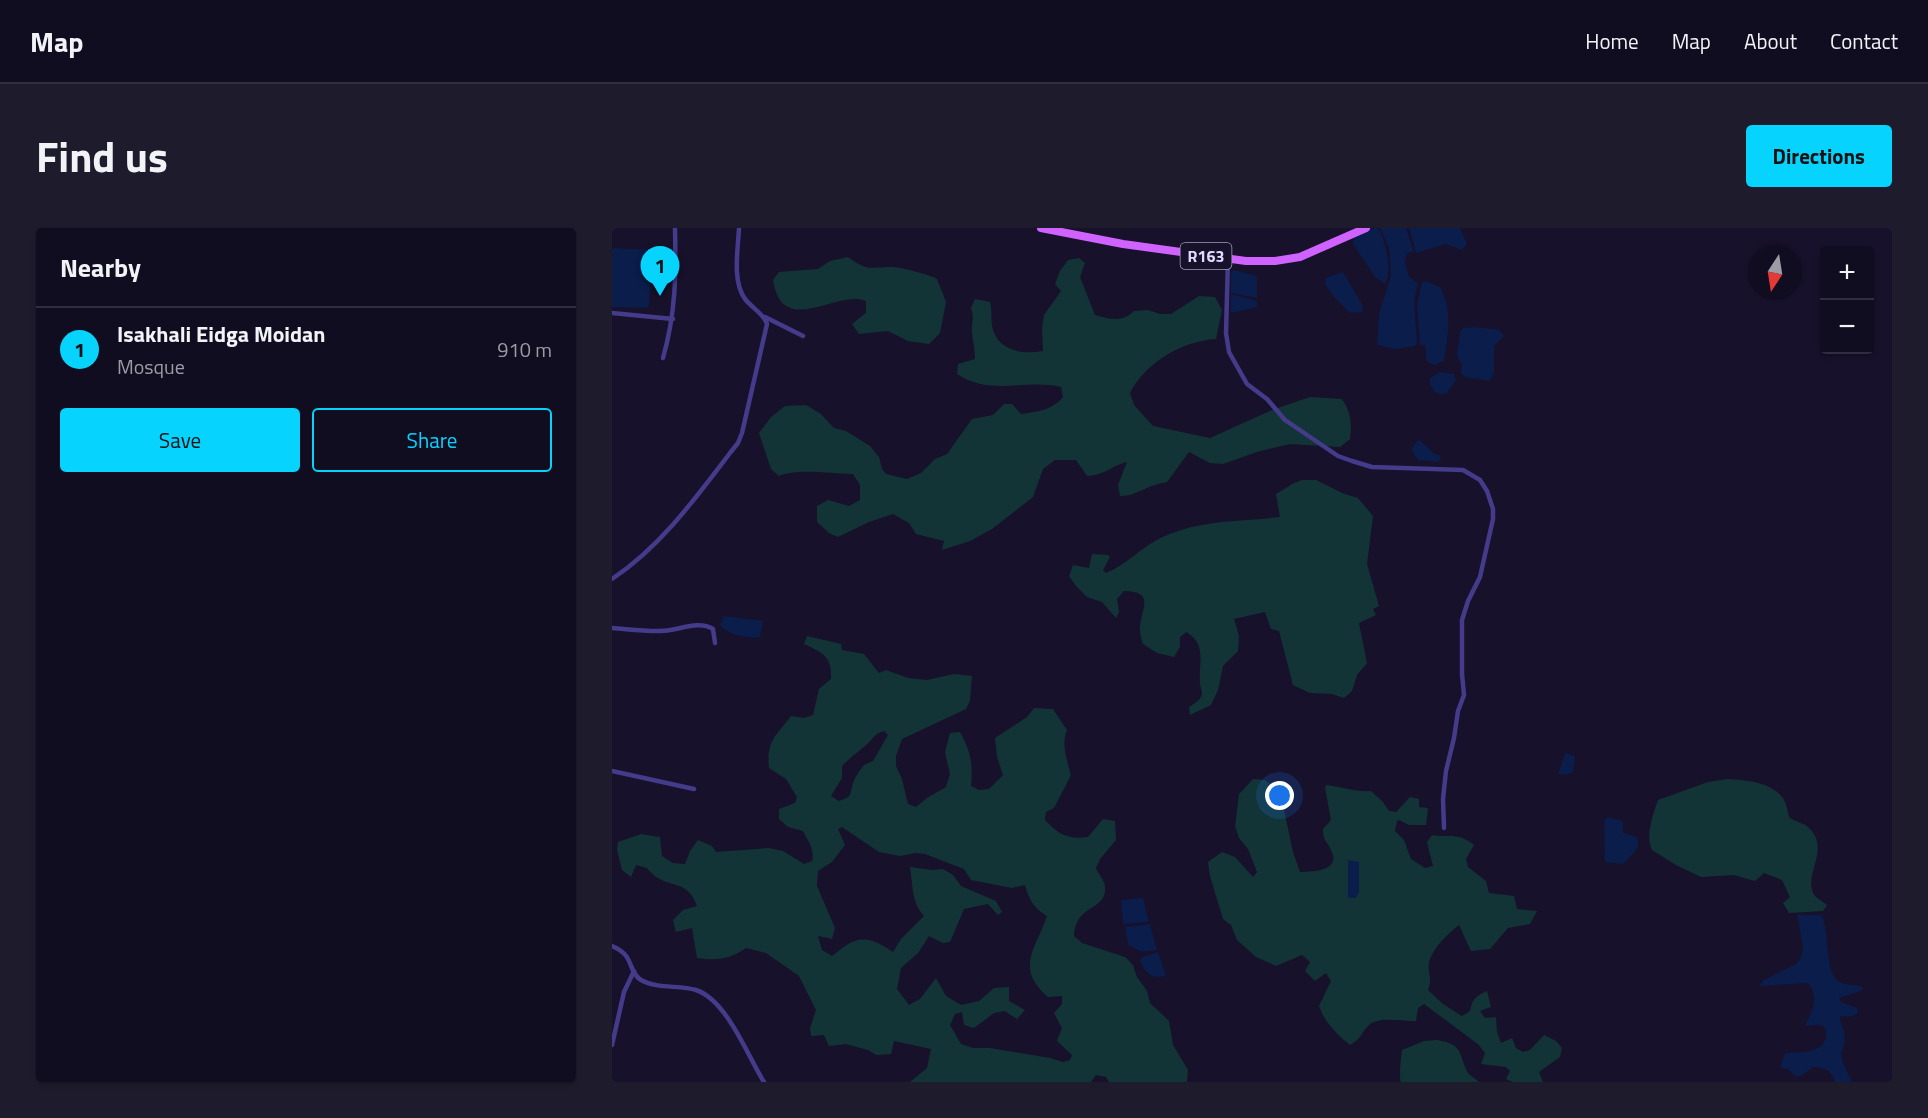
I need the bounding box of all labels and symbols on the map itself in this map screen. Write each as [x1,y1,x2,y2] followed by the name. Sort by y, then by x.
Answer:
[1180,243,1232,269] road number: R163
[1748,246,1802,300] north arrow
[640,247,680,296] pin: 1
[1265,781,1294,810] your location

